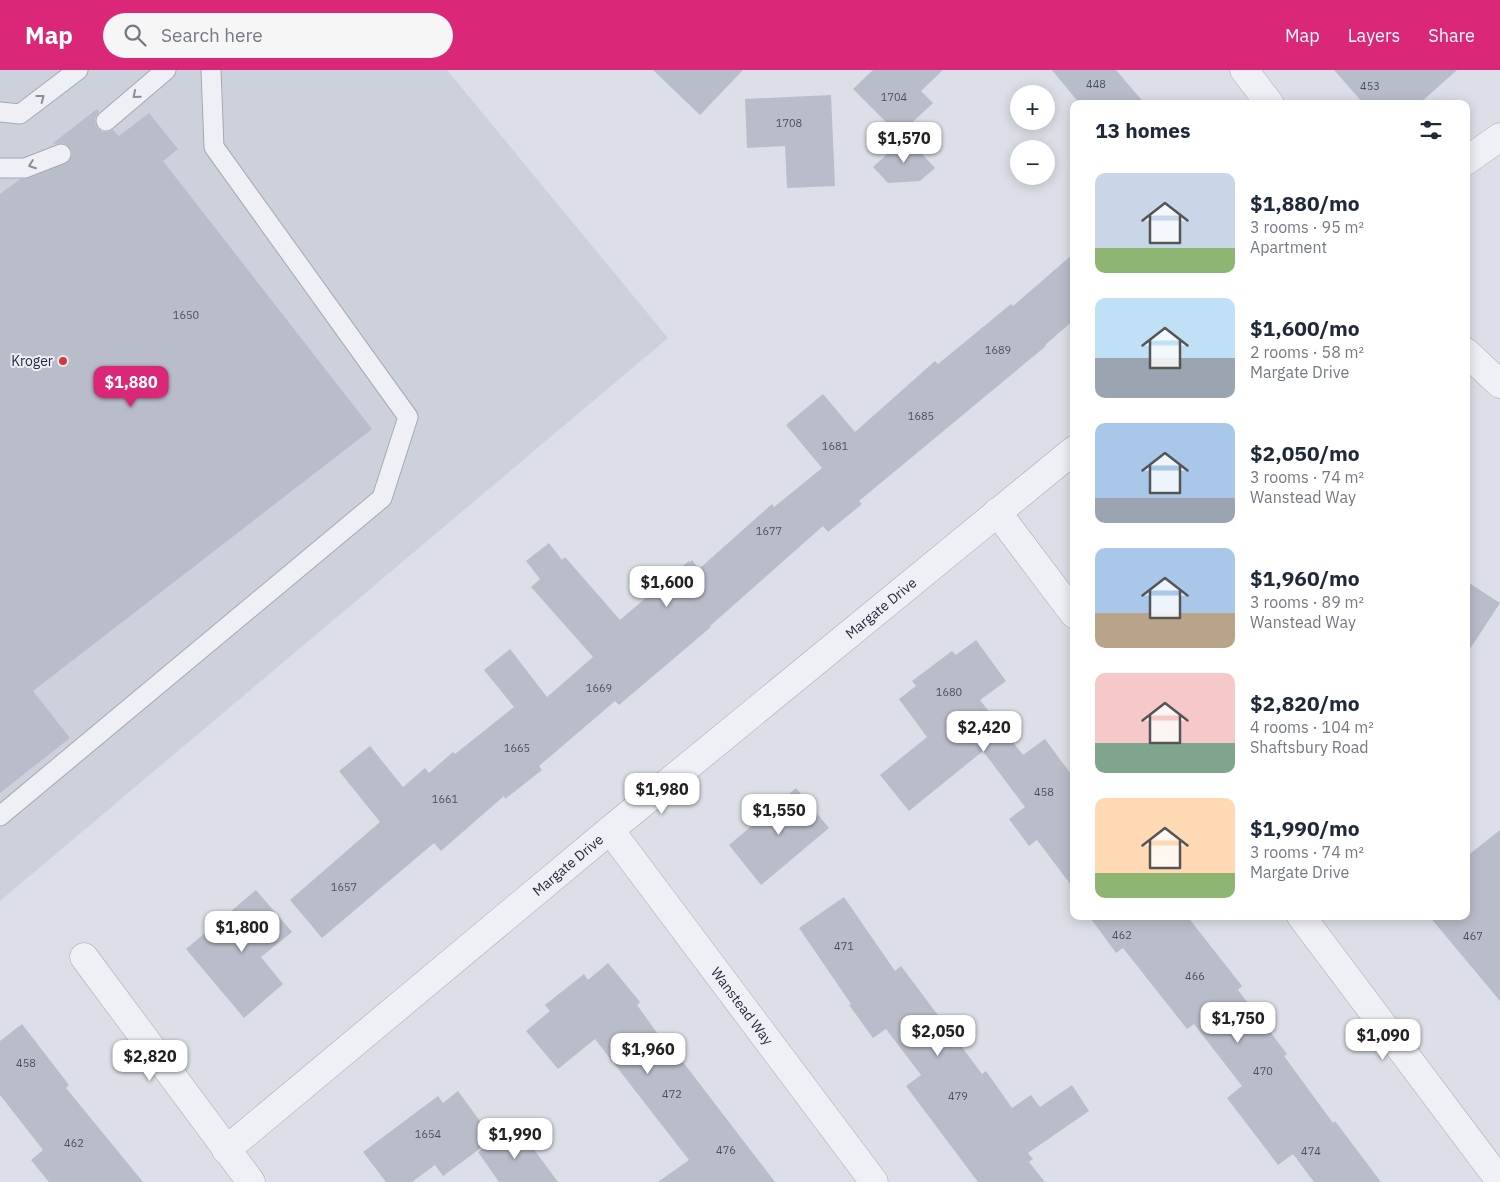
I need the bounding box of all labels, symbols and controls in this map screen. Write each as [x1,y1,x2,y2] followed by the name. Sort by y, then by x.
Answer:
[103,13,453,58] search box
[25,19,73,51] text: Map
[121,21,149,49] icon: search
[161,23,263,47] text: Search here
[1285,24,1320,47] text: Map
[1348,24,1400,47] text: Layers
[1428,24,1475,47] text: Share
[1086,77,1106,91] house number: 448
[1360,79,1380,93] house number: 453
[1010,85,1055,185] map controls
[1010,85,1055,130] button: +
[133,90,142,98] one-way arrow
[881,90,908,104] house number: 1704
[35,95,45,104] one-way arrow
[776,116,802,130] house number: 1708
[1095,116,1191,144] text: 13 homes
[1417,116,1445,144] icon: filters
[863,122,945,164] pin: $1,570
[878,128,930,148] text: $1,570
[1010,140,1055,185] button: −
[28,159,36,169] one-way arrow
[1250,189,1360,217] text: $1,880/mo
[1135,193,1195,253] icon: home
[1250,217,1364,237] text: 3 rooms · 95 m²
[1250,237,1327,257] text: Apartment
[173,308,199,322] house number: 1650
[1250,314,1360,342] text: $1,600/mo
[1135,318,1195,378] icon: home
[1250,342,1364,362] text: 2 rooms · 58 m²
[985,343,1011,357] house number: 1689
[11,352,53,370] place label: Kroger
[57,355,69,367] marker: Kroger
[1250,362,1349,382] text: Margate Drive
[90,366,172,408] pin: $1,880
[105,372,157,392] text: $1,880
[908,409,934,423] house number: 1685
[822,439,849,453] house number: 1681
[1250,439,1360,467] text: $2,050/mo
[1135,443,1195,503] icon: home
[1250,467,1364,487] text: 3 rooms · 74 m²
[1250,487,1356,507] text: Wanstead Way
[756,524,782,538] house number: 1677
[1250,564,1360,592] text: $1,960/mo
[626,566,708,608] pin: $1,600
[1135,568,1195,628] icon: home
[641,572,693,592] text: $1,600
[842,573,920,643] street label: Margate Drive
[1250,592,1364,612] text: 3 rooms · 89 m²
[1250,612,1356,632] text: Wanstead Way
[586,681,612,695] house number: 1669
[936,685,962,699] house number: 1680
[1250,689,1360,717] text: $2,820/mo
[1135,693,1195,753] icon: home
[943,710,1025,753] pin: $2,420
[958,717,1010,737] text: $2,420
[1250,717,1374,737] text: 4 rooms · 104 m²
[1250,737,1368,757] text: Shaftsbury Road
[504,741,530,755] house number: 1665
[621,772,703,815] pin: $1,980
[636,779,688,799] text: $1,980
[1034,785,1054,799] house number: 458
[432,792,459,806] house number: 1661
[738,794,820,836] pin: $1,550
[753,800,805,820] text: $1,550
[1250,814,1360,842] text: $1,990/mo
[1135,818,1195,878] icon: home
[529,830,607,900] street label: Margate Drive
[1250,842,1364,862] text: 3 rooms · 74 m²
[1250,862,1349,882] text: Margate Drive
[331,880,357,894] house number: 1657
[201,910,283,953] pin: $1,800
[216,917,268,937] text: $1,800
[1112,928,1132,942] house number: 462
[1463,929,1483,943] house number: 467
[834,939,854,953] house number: 471
[707,964,777,1048] street label: Wanstead Way
[1185,969,1205,983] house number: 466
[1197,1002,1279,1044] pin: $1,750
[1212,1008,1264,1028] text: $1,750
[897,1014,979,1057] pin: $2,050
[1342,1018,1424,1061] pin: $1,090
[912,1021,964,1041] text: $2,050
[1357,1025,1409,1045] text: $1,090
[607,1032,689,1075] pin: $1,960
[622,1039,674,1059] text: $1,960
[109,1040,191,1082] pin: $2,820
[124,1046,176,1066] text: $2,820
[16,1056,36,1070] house number: 458
[1253,1064,1273,1078] house number: 470
[662,1087,682,1101] house number: 472
[948,1089,968,1103] house number: 479
[474,1118,556,1160] pin: $1,990
[489,1124,541,1144] text: $1,990
[415,1127,442,1141] house number: 1654
[64,1136,84,1150] house number: 462
[716,1143,736,1157] house number: 476
[1301,1144,1321,1158] house number: 474

